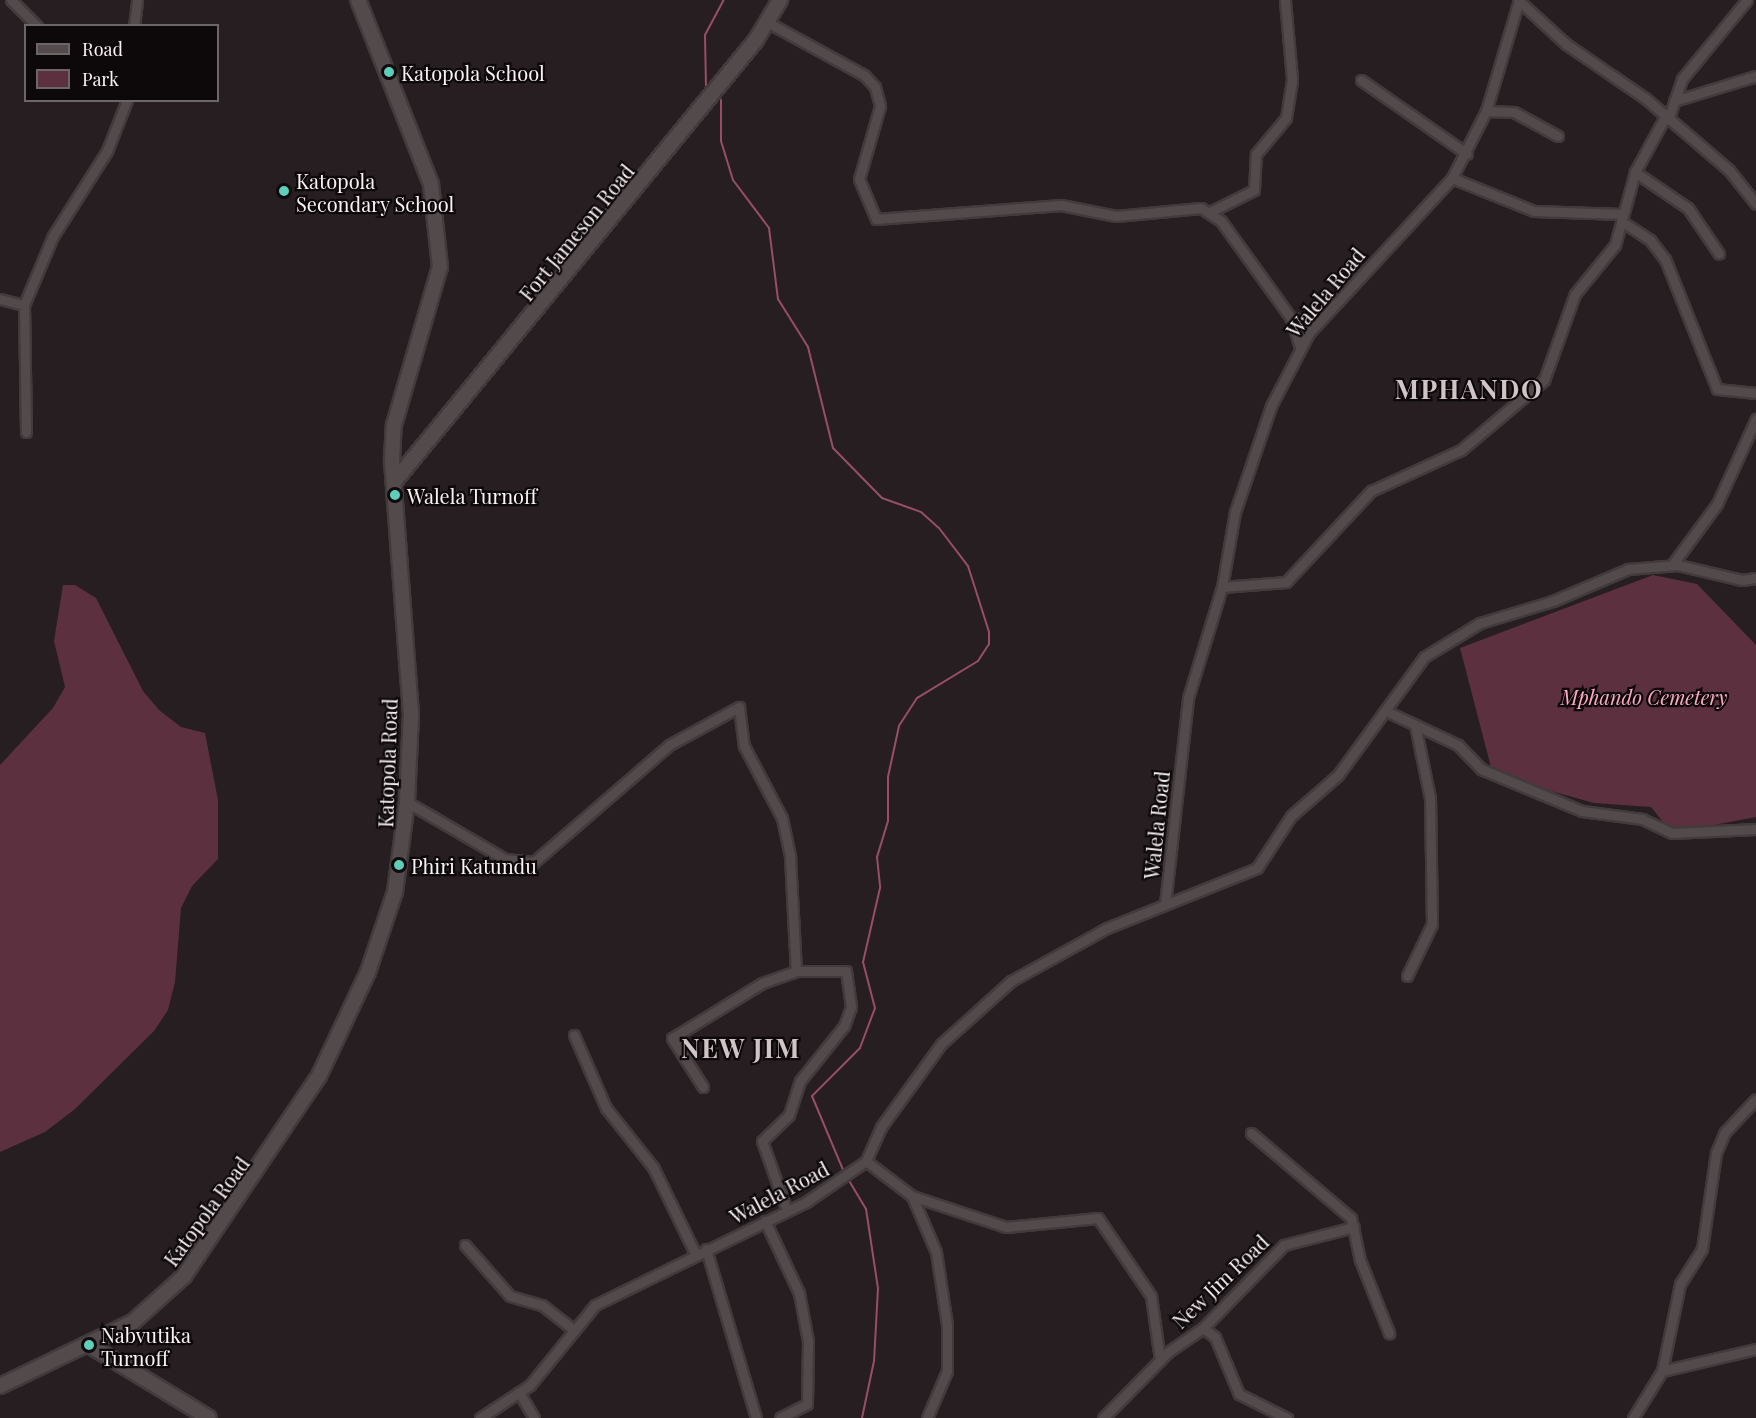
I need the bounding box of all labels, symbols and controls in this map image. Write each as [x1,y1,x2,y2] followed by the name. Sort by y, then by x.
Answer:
[24,24,219,102] legend
[82,37,123,61] text: Road
[401,60,545,84] place label: Katopola School
[382,65,396,79] marker: Katopola School
[82,67,119,91] text: Park
[513,159,639,305] street label: Fort Jameson Road
[296,168,455,215] place label: Katopola Secondary School
[277,184,291,198] marker: Katopola Secondary School
[1281,243,1369,341] street label: Walela Road
[1395,373,1543,405] district label: MPHANDO
[407,483,538,507] place label: Walela Turnoff
[388,488,402,502] marker: Walela Turnoff
[1561,684,1727,708] park label: Mphando Cemetery
[373,698,401,828] street label: Katopola Road
[1138,770,1174,880] street label: Walela Road
[411,853,537,877] place label: Phiri Katundu
[392,858,406,872] marker: Phiri Katundu
[681,1032,801,1064] district label: NEW JIM
[158,1152,254,1270] street label: Katopola Road
[725,1156,833,1228] street label: Walela Road
[1167,1229,1273,1333] street label: New Jim Road
[101,1322,191,1369] place label: Nabvutika Turnoff
[82,1338,96,1352] marker: Nabvutika Turnoff

